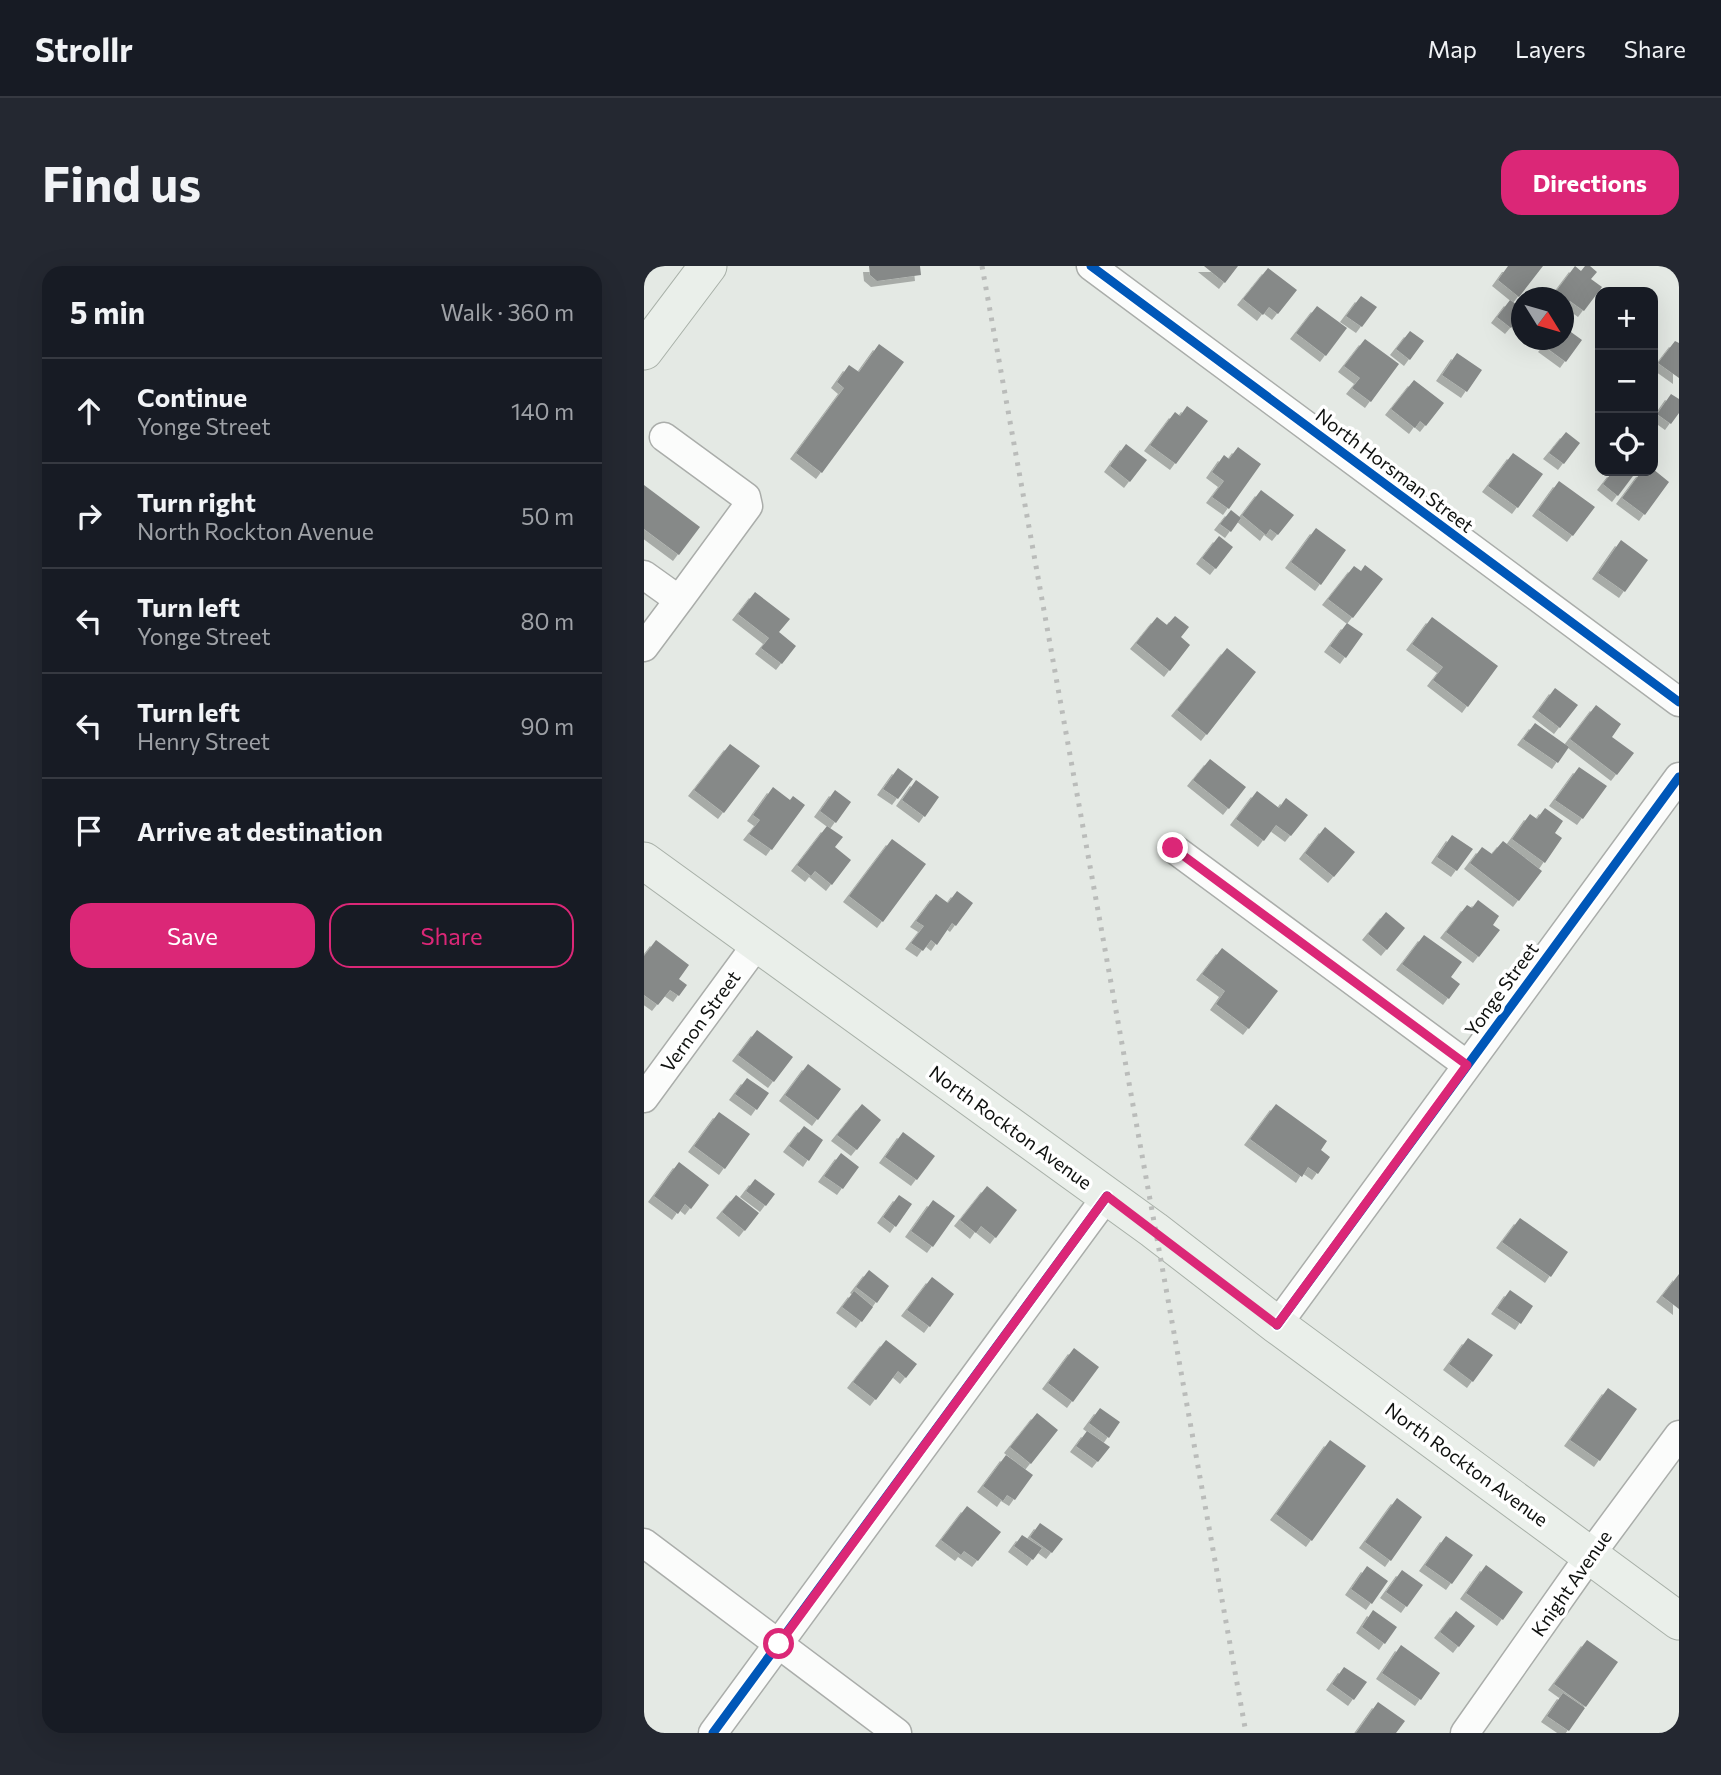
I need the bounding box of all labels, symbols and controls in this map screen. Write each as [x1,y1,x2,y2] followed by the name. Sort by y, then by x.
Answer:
[35,28,133,69] text: Strollr
[1428,34,1477,63] text: Map
[1515,34,1586,63] text: Layers
[1624,34,1686,63] text: Share
[1501,150,1679,215] button: Directions
[42,152,201,212] text: Find us
[1511,287,1574,350] north arrow
[1595,287,1658,476] map controls
[1595,287,1658,350] button: +
[70,293,145,330] text: 5 min
[441,298,574,326] text: Walk · 360 m
[1595,350,1658,413] button: −
[137,381,247,412] text: Continue
[70,392,108,430] icon: ahead
[511,397,574,425] text: 140 m
[1311,403,1479,537] street label: North Horsman Street
[137,412,271,440] text: Yonge Street
[1595,413,1658,476] button: locate
[137,486,256,517] text: Turn right
[70,497,108,535] icon: right
[521,502,574,530] text: 50 m
[137,517,374,545] text: North Rockton Avenue
[137,591,240,622] text: Turn left
[70,602,108,640] icon: left
[521,607,574,635] text: 80 m
[137,622,271,650] text: Yonge Street
[137,696,240,727] text: Turn left
[70,707,108,745] icon: left
[521,712,574,740] text: 90 m
[137,727,270,755] text: Henry Street
[70,812,108,850] icon: arrive
[137,815,383,846] text: Arrive at destination
[1157,832,1188,863] route end
[70,903,315,968] button: Save
[329,903,574,968] button: Share
[1459,937,1543,1040] street label: Yonge Street
[655,966,745,1076] street label: Vernon Street
[925,1060,1097,1194] street label: North Rockton Avenue
[1381,1397,1553,1531] street label: North Rockton Avenue
[1526,1525,1616,1641] street label: Knight Avenue
[763,1628,794,1659] route start

